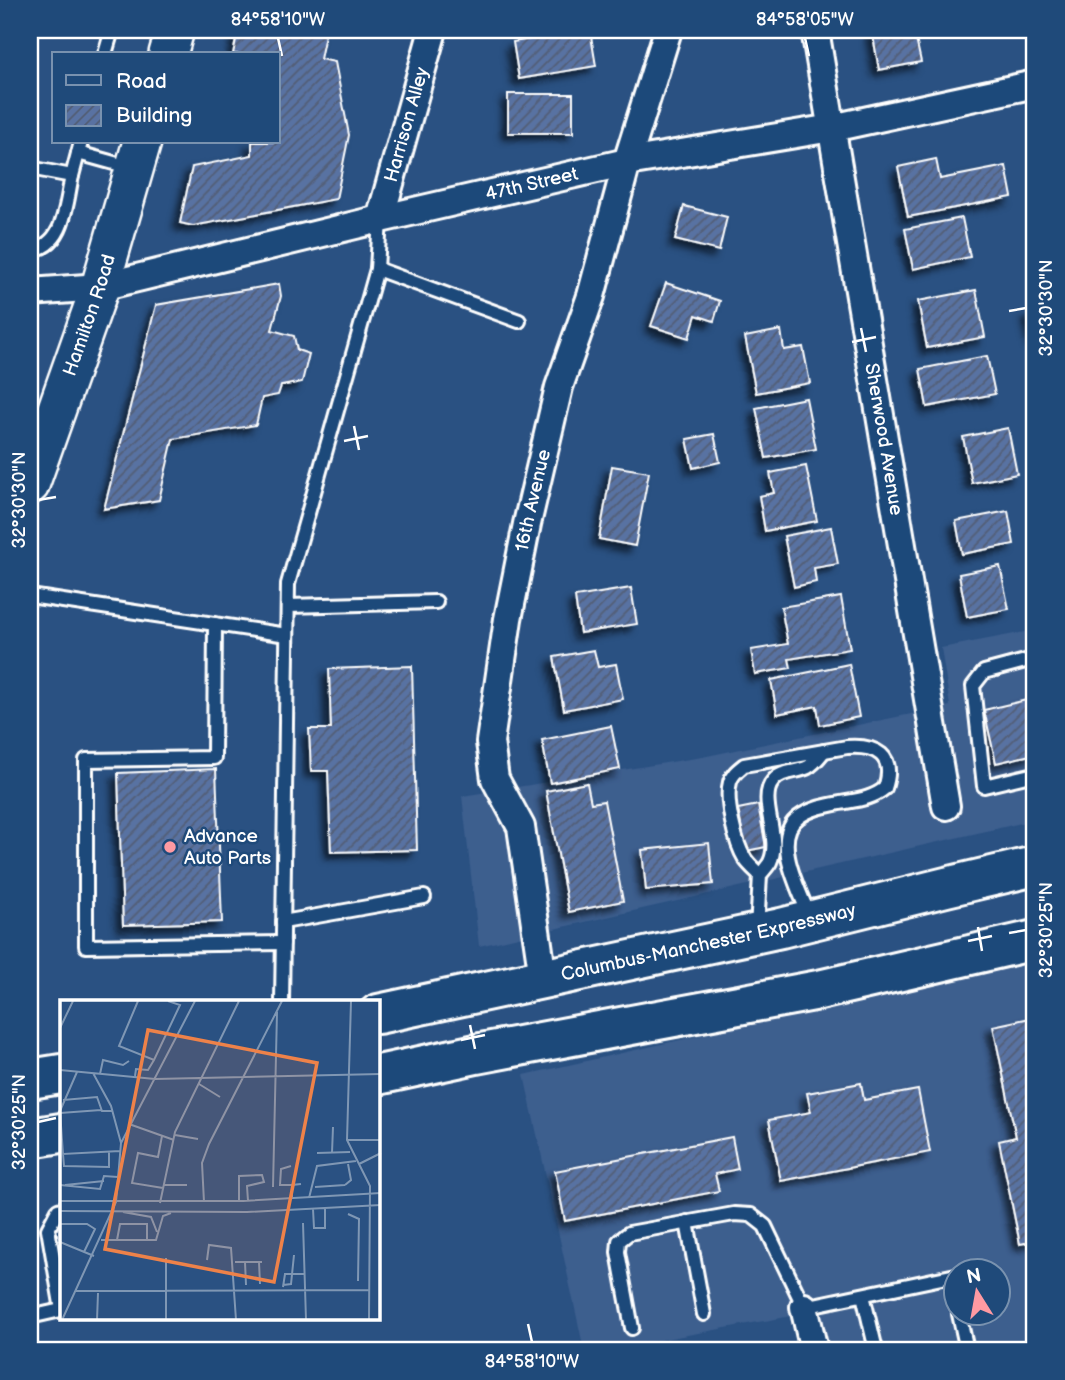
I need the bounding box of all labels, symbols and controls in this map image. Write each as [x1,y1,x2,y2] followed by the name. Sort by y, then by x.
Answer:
[231,9,326,30] text: 84°58'10"W
[756,9,855,30] text: 84°58'05"W
[52,52,280,144] legend
[379,64,434,185] street label: Harrison Alley
[116,69,167,94] text: Road
[116,103,192,128] text: Building
[483,162,580,206] street label: 47th Street
[58,252,120,379] street label: Hamilton Road
[1036,259,1057,357] text: 32°30'30"N
[860,361,908,517] street label: Sherwood Avenue
[510,447,556,554] street label: 16th Avenue
[9,451,30,549] text: 32°30'30"N
[184,825,271,870] place label: Advance Auto Parts
[162,839,178,855] marker: Advance Auto Parts
[1036,882,1057,978] text: 32°30'25"N
[559,898,858,986] street label: Columbus-Manchester Expressway
[60,1000,380,1320] inset map
[9,1074,30,1170] text: 32°30'25"N
[942,1258,1012,1328] north arrow
[965,1264,983,1289] text: N
[485,1351,580,1372] text: 84°58'10"W

